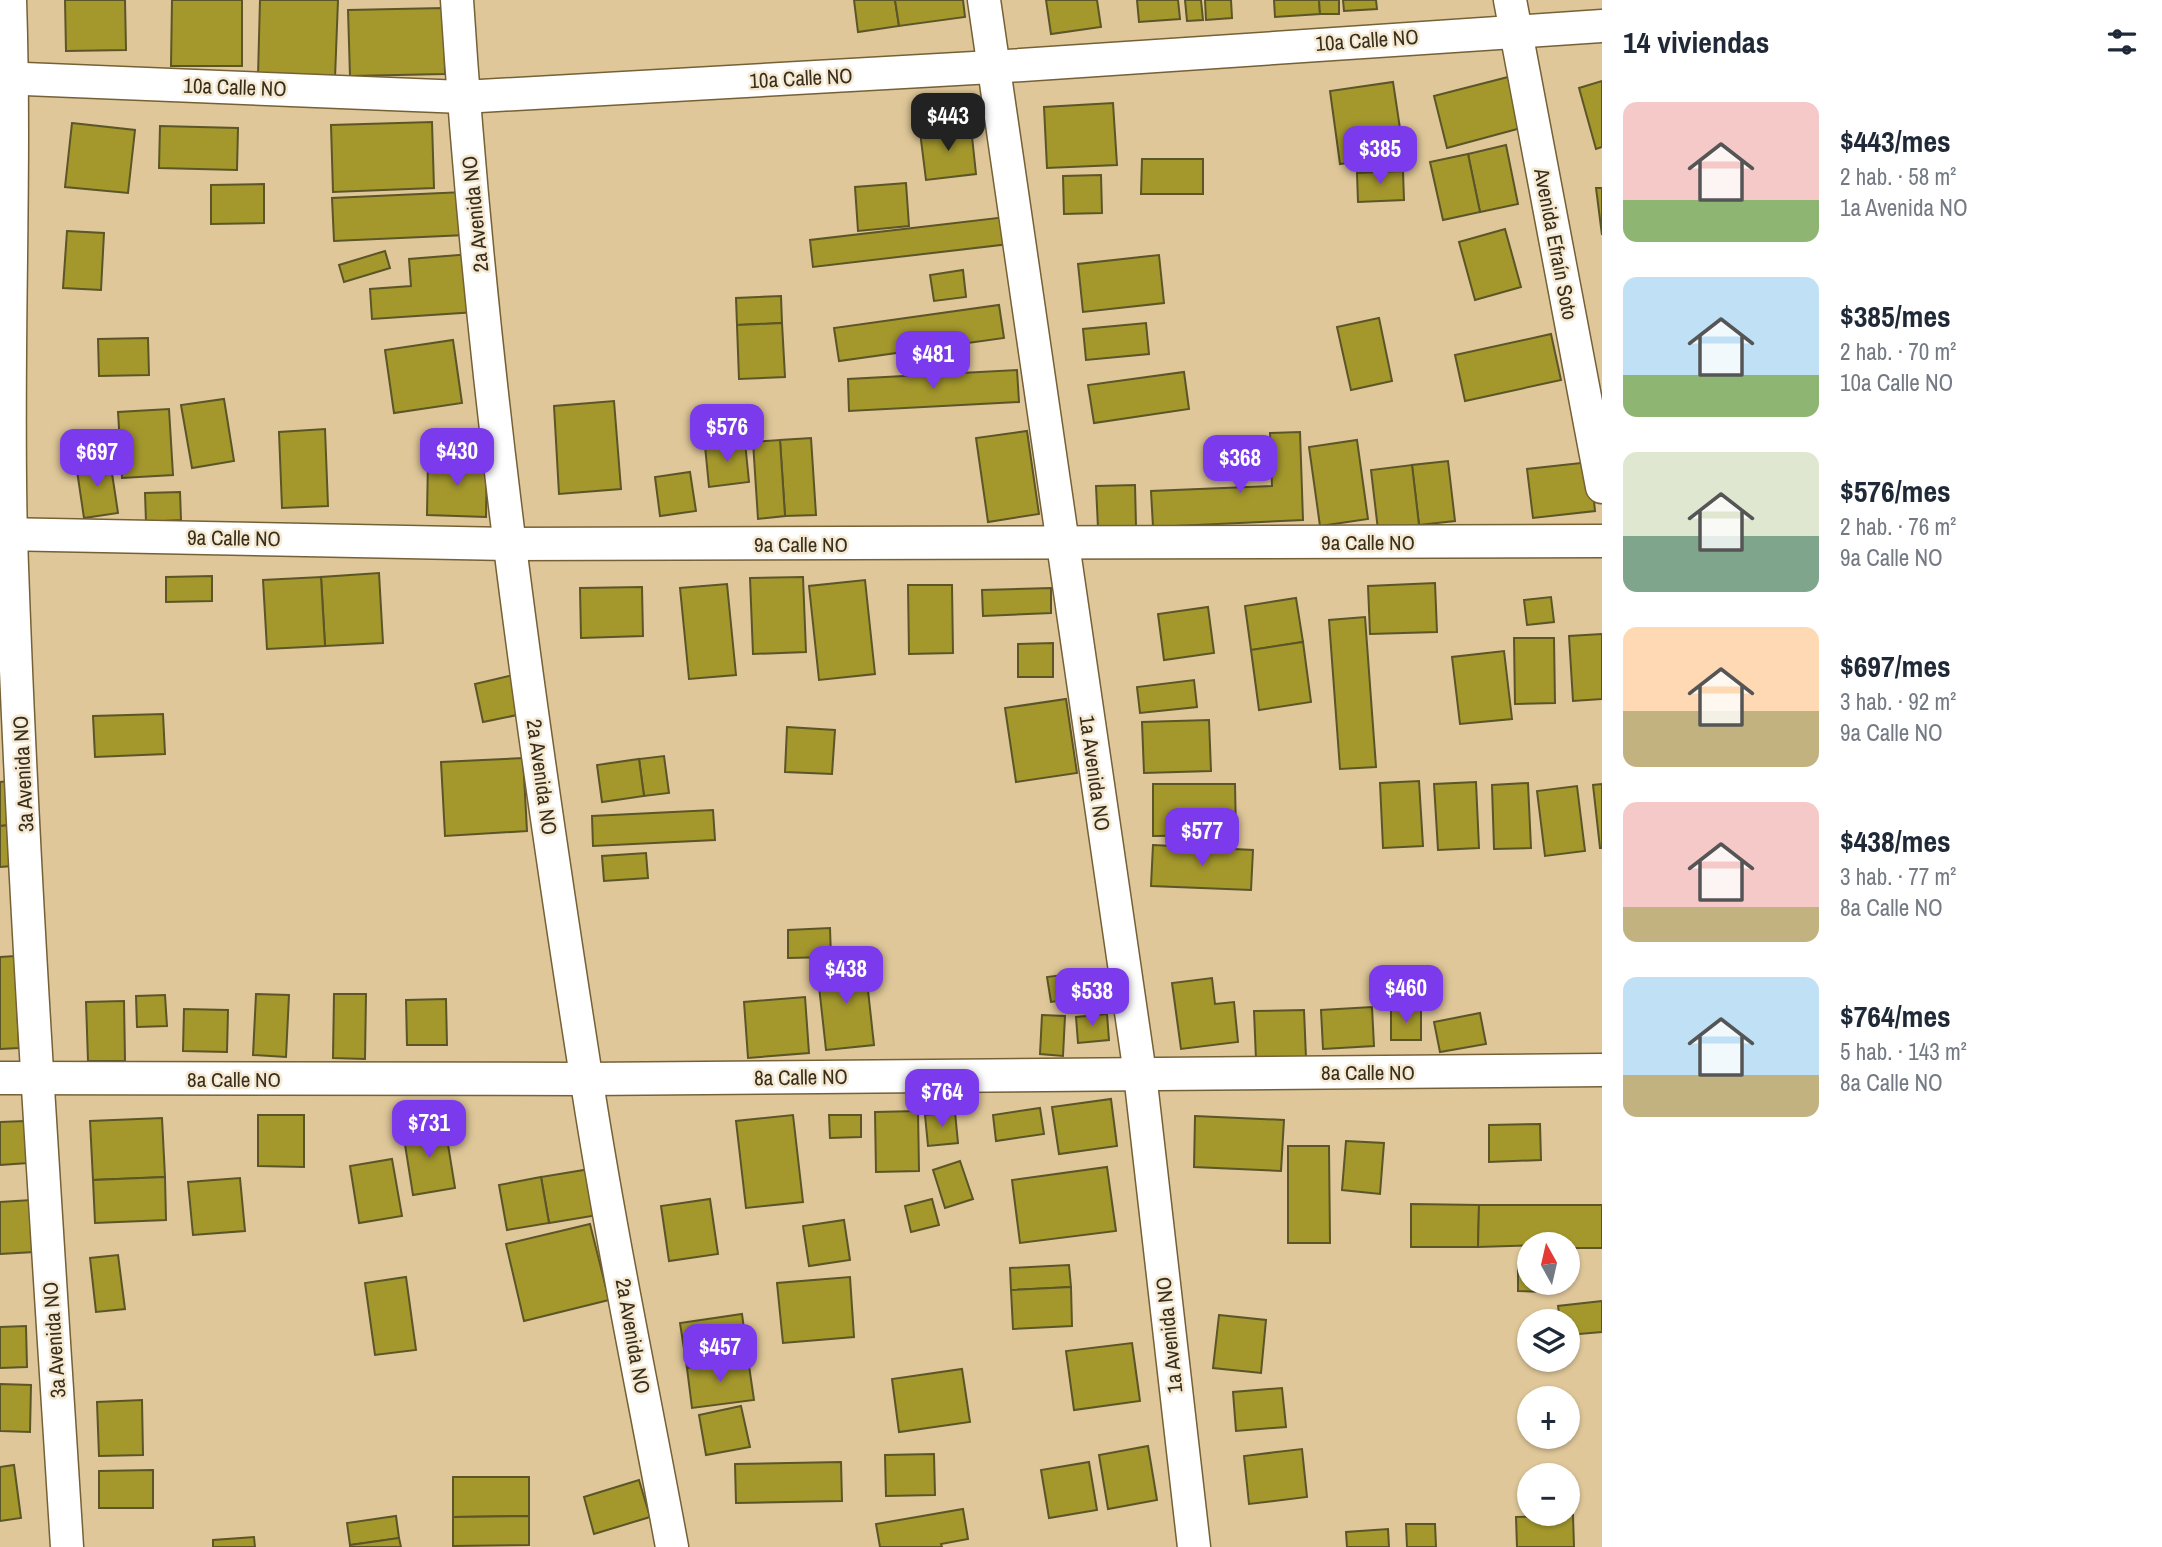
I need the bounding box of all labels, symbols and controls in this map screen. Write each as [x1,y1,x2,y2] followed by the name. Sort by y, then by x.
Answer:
[1314,22,1420,58] street label: 10a Calle NO
[1623,22,1769,62] text: 14 viviendas
[2103,23,2141,61] icon: filters
[749,61,853,95] street label: 10a Calle NO
[183,71,287,103] street label: 10a Calle NO
[907,94,989,153] pin: $443
[927,100,969,131] text: $443
[1840,121,1951,161] text: $443/mes
[1339,127,1421,186] pin: $385
[1679,130,1763,214] icon: home
[1359,133,1401,164] text: $385
[454,155,496,273] street label: 2a Avenida NO
[1840,161,1956,192] text: 2 hab. · 58 m²
[1527,165,1585,322] street label: Avenida Efraín Soto
[1840,192,1968,223] text: 1a Avenida NO
[1840,296,1951,336] text: $385/mes
[1679,305,1763,389] icon: home
[892,332,974,391] pin: $481
[1840,336,1956,367] text: 2 hab. · 70 m²
[912,338,954,369] text: $481
[1840,367,1953,398] text: 10a Calle NO
[686,405,768,464] pin: $576
[706,411,748,442] text: $576
[416,428,498,488] pin: $430
[56,430,138,489] pin: $697
[436,435,478,466] text: $430
[1199,435,1281,495] pin: $368
[76,436,118,467] text: $697
[1219,442,1261,473] text: $368
[1840,471,1951,511] text: $576/mes
[1679,480,1763,564] icon: home
[1840,511,1956,542] text: 2 hab. · 76 m²
[187,523,281,553] street label: 9a Calle NO
[1321,528,1415,557] street label: 9a Calle NO
[754,530,848,559] street label: 9a Calle NO
[1840,542,1943,573] text: 9a Calle NO
[1840,646,1951,686] text: $697/mes
[1679,655,1763,739] icon: home
[1840,686,1956,717] text: 3 hab. · 92 m²
[1073,713,1117,833] street label: 1a Avenida NO
[5,715,41,833] street label: 3a Avenida NO
[520,717,564,837] street label: 2a Avenida NO
[1840,717,1943,748] text: 9a Calle NO
[1161,808,1243,868] pin: $577
[1181,815,1223,846] text: $577
[1840,821,1951,861] text: $438/mes
[1679,830,1763,914] icon: home
[1840,861,1956,892] text: 3 hab. · 77 m²
[1840,892,1943,923] text: 8a Calle NO
[805,946,887,1006] pin: $438
[825,953,867,984] text: $438
[1365,965,1447,1025] pin: $460
[1051,968,1133,1028] pin: $538
[1385,972,1427,1003] text: $460
[1071,975,1113,1006] text: $538
[1840,996,1951,1036] text: $764/mes
[1679,1005,1763,1089] icon: home
[1840,1036,1967,1067] text: 5 hab. · 143 m²
[1321,1058,1415,1087] street label: 8a Calle NO
[754,1062,848,1092] street label: 8a Calle NO
[187,1065,281,1094] street label: 8a Calle NO
[1840,1067,1943,1098] text: 8a Calle NO
[901,1070,983,1129] pin: $764
[921,1076,963,1107] text: $764
[388,1100,470,1160] pin: $731
[408,1107,450,1138] text: $731
[1517,1232,1580,1295] north arrow
[1517,1232,1580,1526] map controls
[609,1276,657,1396] street label: 2a Avenida NO
[1148,1276,1190,1394] street label: 1a Avenida NO
[35,1281,73,1399] street label: 3a Avenida NO
[1517,1309,1580,1372] button: layers
[679,1324,761,1384] pin: $457
[699,1331,741,1362] text: $457
[1517,1386,1580,1449] button: +
[1517,1463,1580,1526] button: −

